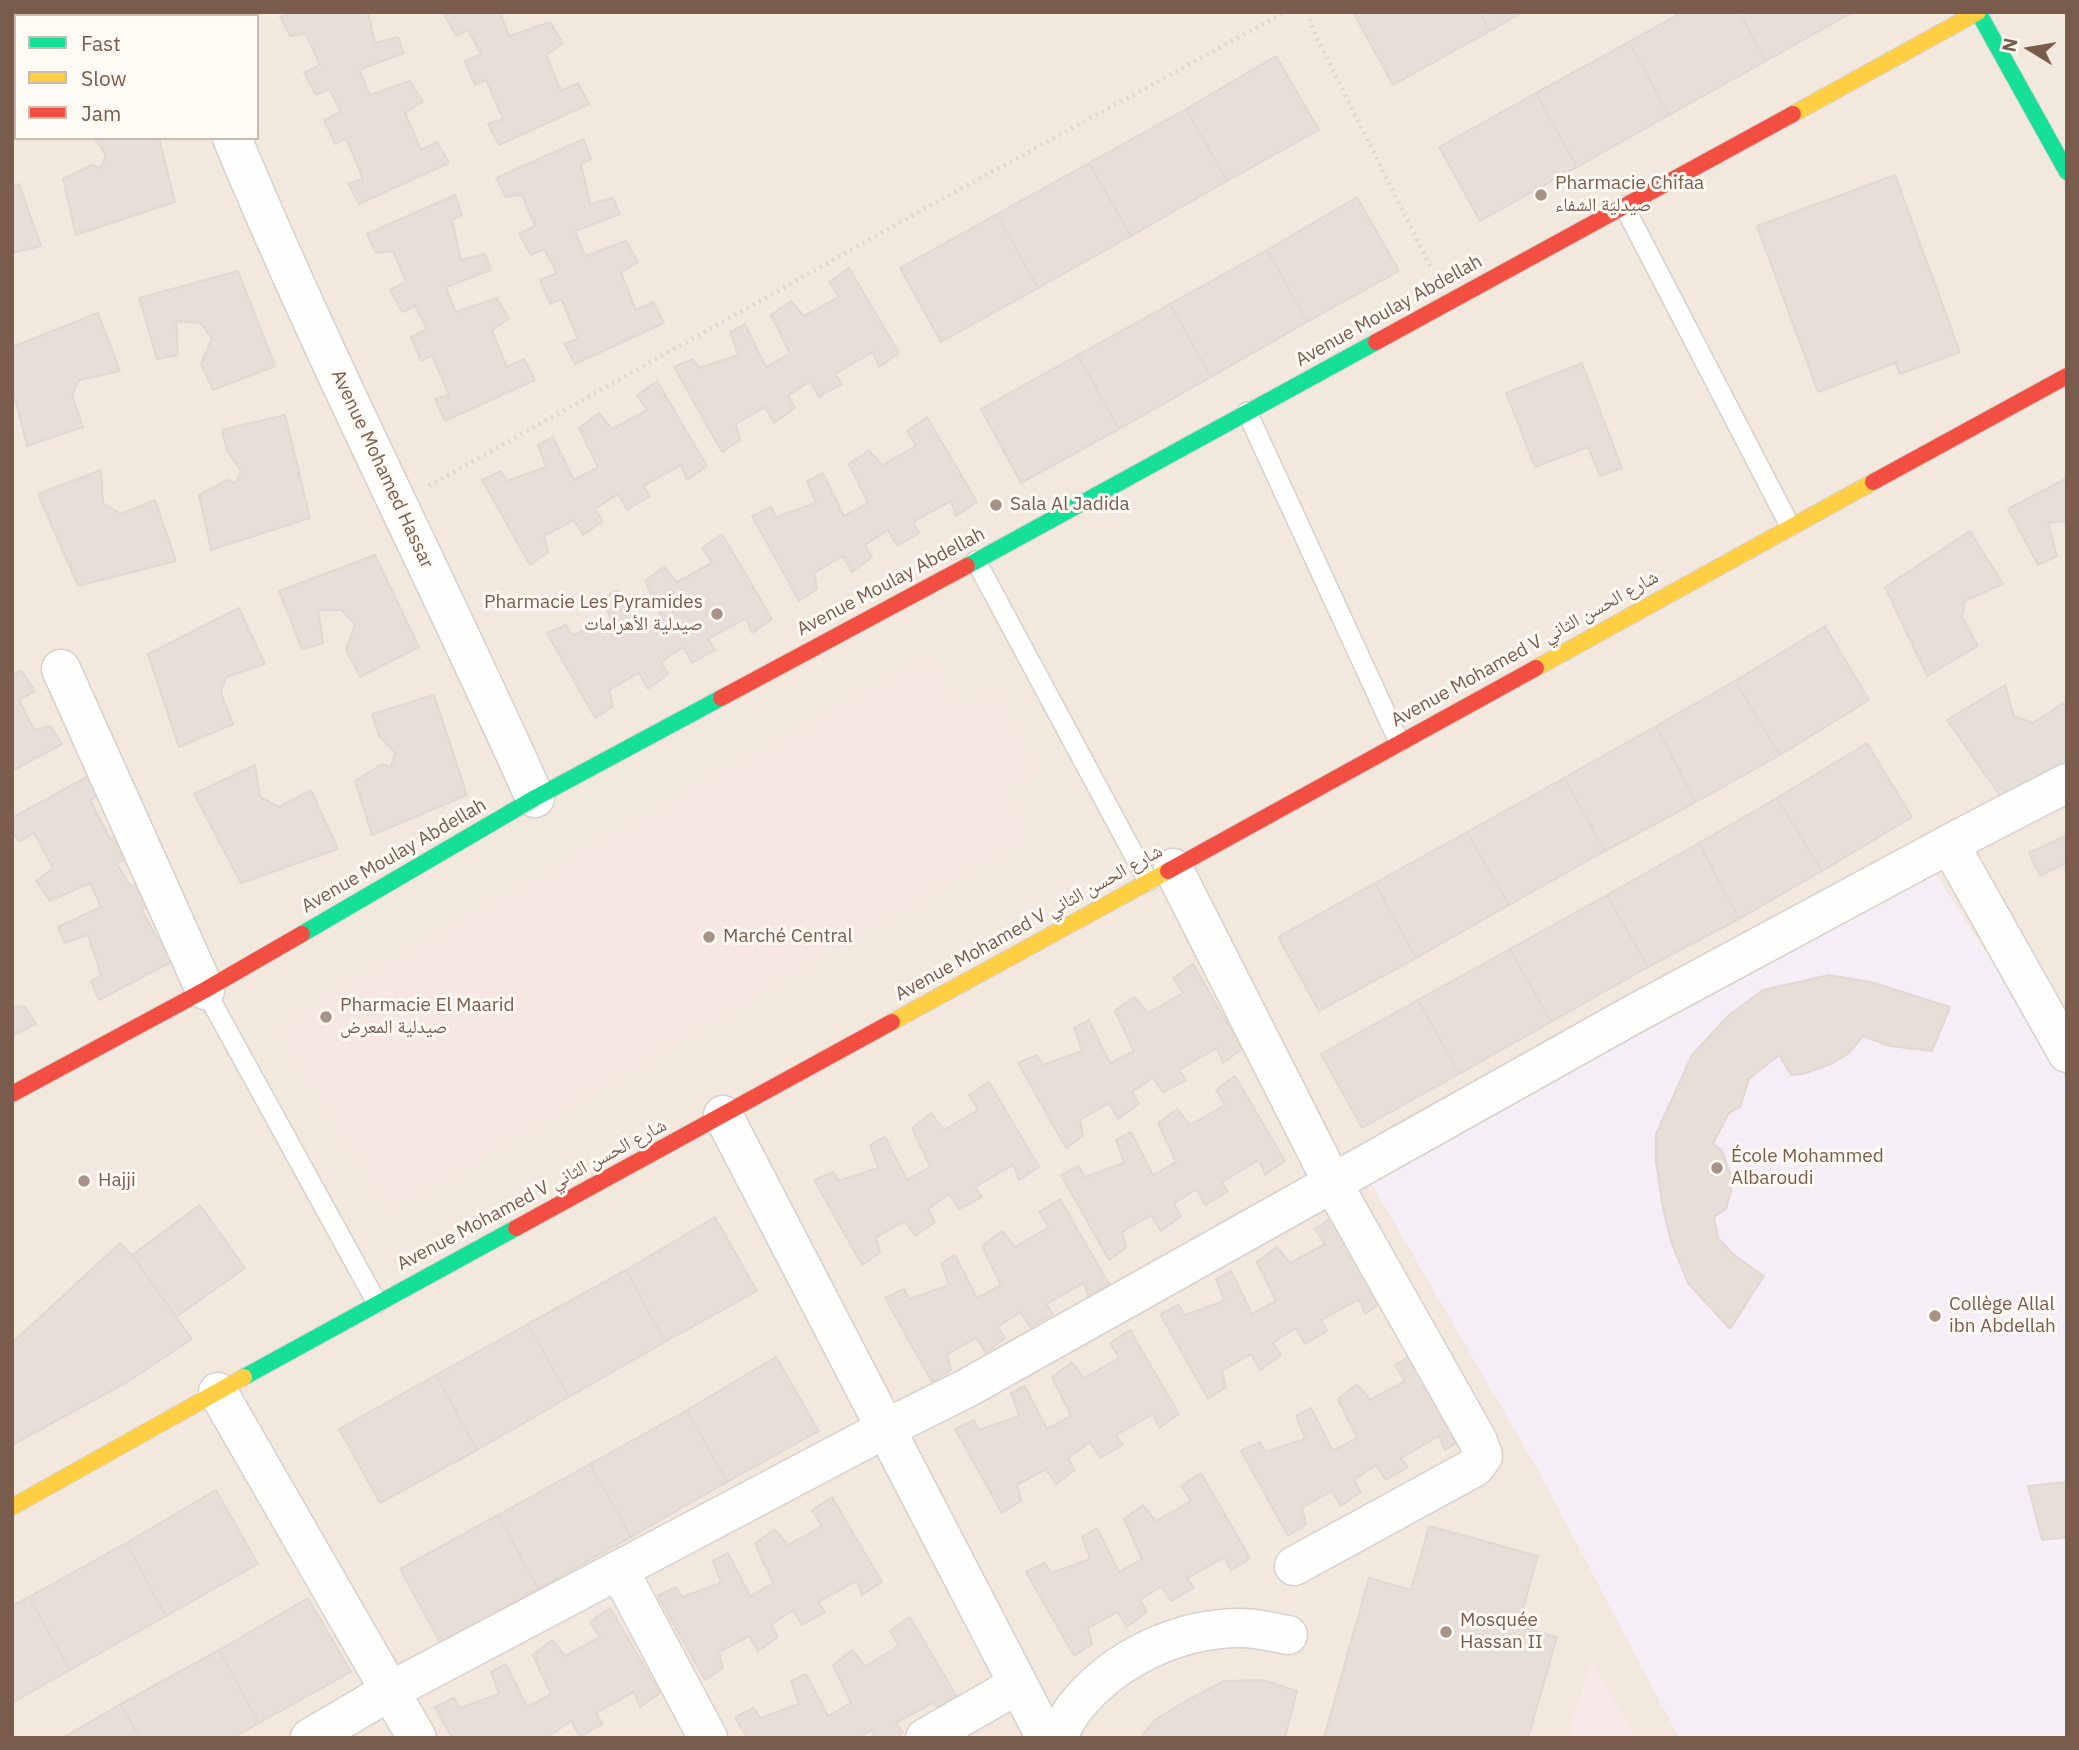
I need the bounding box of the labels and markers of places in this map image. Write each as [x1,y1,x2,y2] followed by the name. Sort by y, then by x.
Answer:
[1555,173,1704,217] place label: Pharmacie Chifaa صيدلية الشفاء
[1533,187,1549,203] marker: Pharmacie Chifaa صيدلية الشفاء
[1010,494,1130,516] place label: Sala Al Jadida
[988,497,1004,513] marker: Sala Al Jadida
[484,592,703,636] place label: Pharmacie Les Pyramides صيدلية الأهرامات
[709,606,725,622] marker: Pharmacie Les Pyramides صيدلية الأهرامات
[723,926,853,948] place label: Marché Central
[701,929,717,945] marker: Marché Central
[340,995,515,1039] place label: Pharmacie El Maarid صيدلية المعرض
[318,1009,334,1025] marker: Pharmacie El Maarid صيدلية المعرض
[1731,1146,1884,1190] place label: École Mohammed Albaroudi
[1709,1160,1725,1176] marker: École Mohammed Albaroudi
[98,1170,136,1192] place label: Hajji
[76,1173,92,1189] marker: Hajji
[1949,1294,2056,1338] place label: Collège Allal ibn Abdellah
[1927,1308,1943,1324] marker: Collège Allal ibn Abdellah
[1460,1610,1543,1654] place label: Mosquée Hassan II
[1438,1624,1454,1640] marker: Mosquée Hassan II

